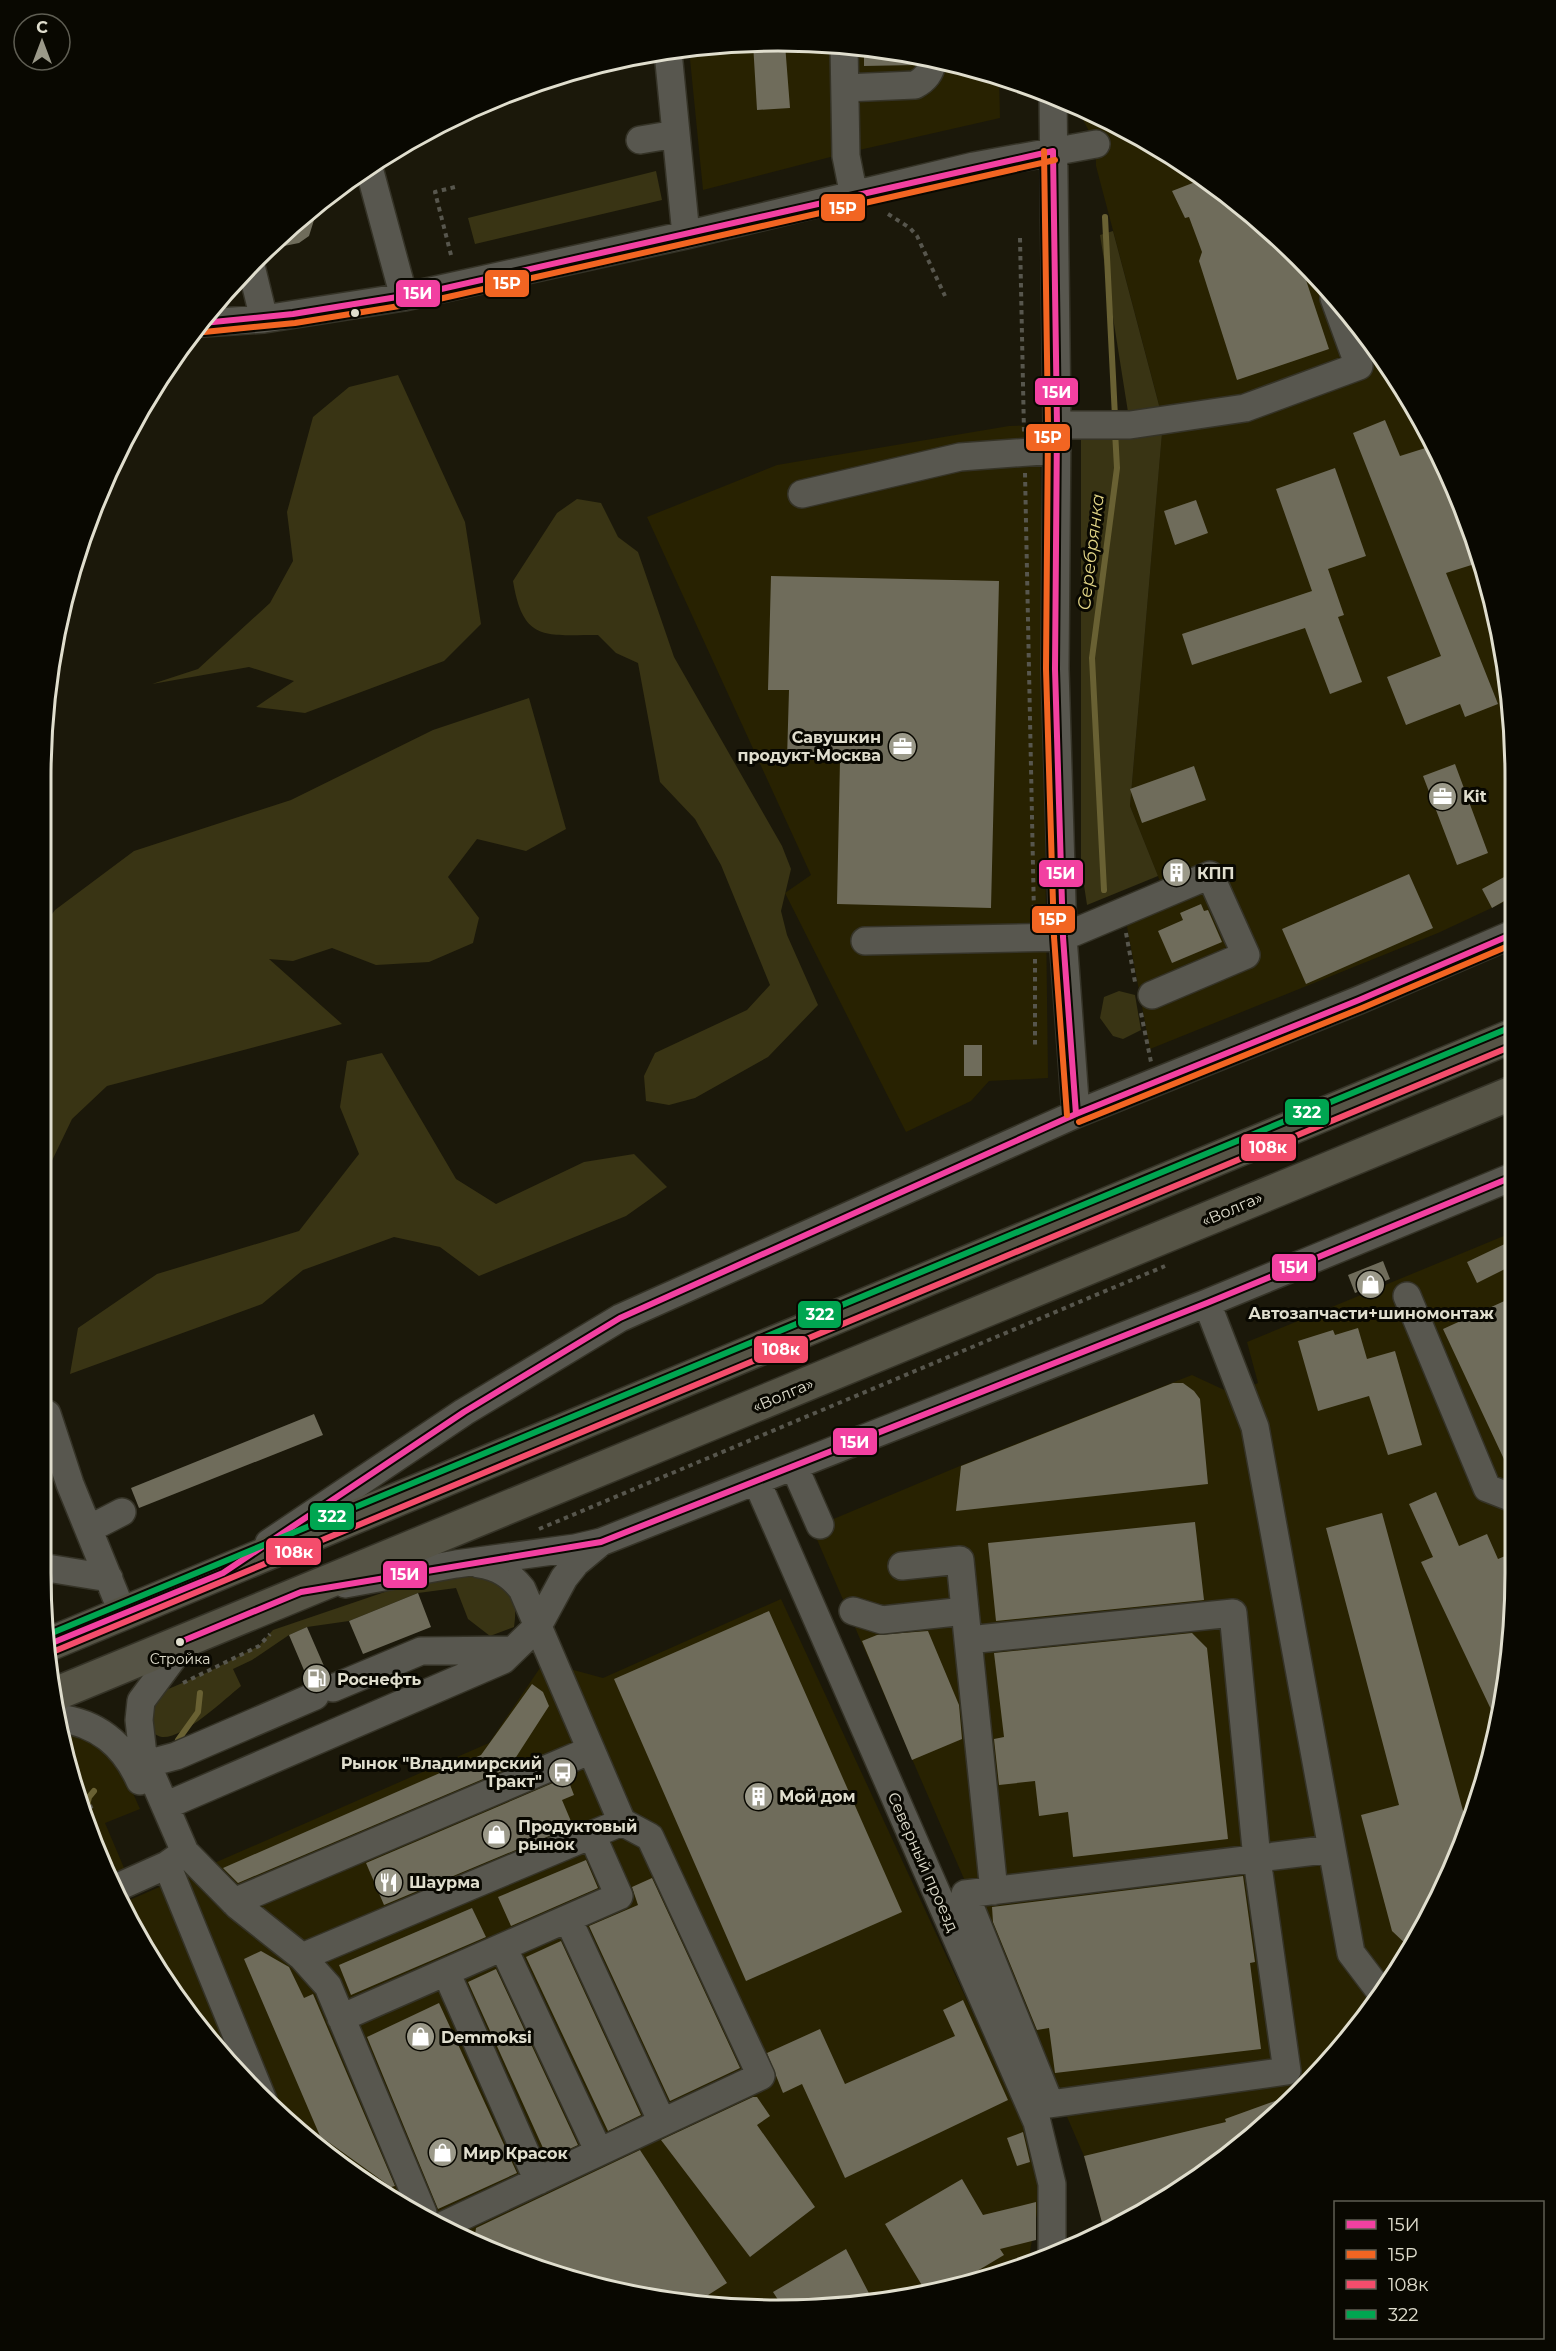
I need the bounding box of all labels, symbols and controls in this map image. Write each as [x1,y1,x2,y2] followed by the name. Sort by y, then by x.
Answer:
[12,12,72,72] north arrow
[36,18,48,37] text: С
[820,193,866,222] line badge: 15Р
[829,199,857,218] text: 15Р
[484,269,530,298] line badge: 15Р
[493,274,521,293] text: 15Р
[395,279,441,308] line badge: 15И
[404,284,432,303] text: 15И
[349,307,361,319] unlabelled marker
[1034,377,1079,406] line badge: 15И
[1043,383,1071,402] text: 15И
[1025,423,1071,452] line badge: 15Р
[1034,428,1062,447] text: 15Р
[1073,492,1109,612] water label: Серебрянка
[738,728,881,765] place label: Савушкин продукт-Москва
[886,730,918,762] office icon: Савушкин продукт-Москва
[1426,780,1458,812] office icon: Kit
[1463,787,1487,806] place label: Kit
[1160,857,1192,889] building icon: КПП
[1038,859,1084,888] line badge: 15И
[1047,864,1075,883] text: 15И
[1197,864,1234,883] place label: КПП
[1031,905,1076,934] line badge: 15Р
[1039,910,1067,929] text: 15Р
[1284,1098,1330,1126] line badge: 322
[1292,1103,1321,1122] text: 322
[1240,1133,1297,1162] line badge: 108к
[1249,1138,1288,1157] text: 108к
[1199,1188,1265,1230] street label: «Волга»
[1271,1253,1317,1282] line badge: 15И
[1280,1258,1308,1277] text: 15И
[1355,1269,1387,1301] shop icon: Автозапчасти+шиномонтаж
[797,1300,842,1329] line badge: 322
[1248,1304,1494,1323] place label: Автозапчасти+шиномонтаж
[805,1305,834,1324] text: 322
[753,1335,809,1364] line badge: 108к
[762,1340,801,1359] text: 108к
[750,1374,816,1416] street label: «Волга»
[832,1427,878,1456] line badge: 15И
[841,1433,869,1452] text: 15И
[309,1502,355,1531] line badge: 322
[317,1507,346,1526] text: 322
[265,1537,322,1566] line badge: 108к
[275,1543,314,1562] text: 108к
[382,1560,428,1589] line badge: 15И
[391,1565,419,1584] text: 15И
[174,1636,186,1648] marker: Стройка
[150,1650,210,1668] place label: Стройка
[300,1663,332,1695] fuel station icon: Роснефть
[337,1670,422,1689] place label: Роснефть
[341,1754,542,1791] place label: Рынок "Владимирский Тракт"
[547,1756,579,1788] bus stop icon: Рынок "Владимирский Тракт"
[742,1780,774,1812] building icon: Мой дом
[779,1787,855,1806] place label: Мой дом
[884,1789,962,1935] street label: Северный проезд
[518,1817,637,1854] place label: Продуктовый рынок
[481,1819,513,1851] shop icon: Продуктовый рынок
[372,1866,404,1898] restaurant icon: Шаурма
[409,1873,480,1892] place label: Шаурма
[404,2021,436,2053] shop icon: Demmoksi
[441,2028,532,2047] place label: Demmoksi
[426,2137,458,2169] shop icon: Мир Красок
[463,2144,568,2163] place label: Мир Красок
[1334,2201,1544,2339] legend
[1388,2214,1420,2236] text: 15И
[1388,2244,1417,2266] text: 15Р
[1388,2274,1429,2296] text: 108к
[1388,2304,1419,2326] text: 322

